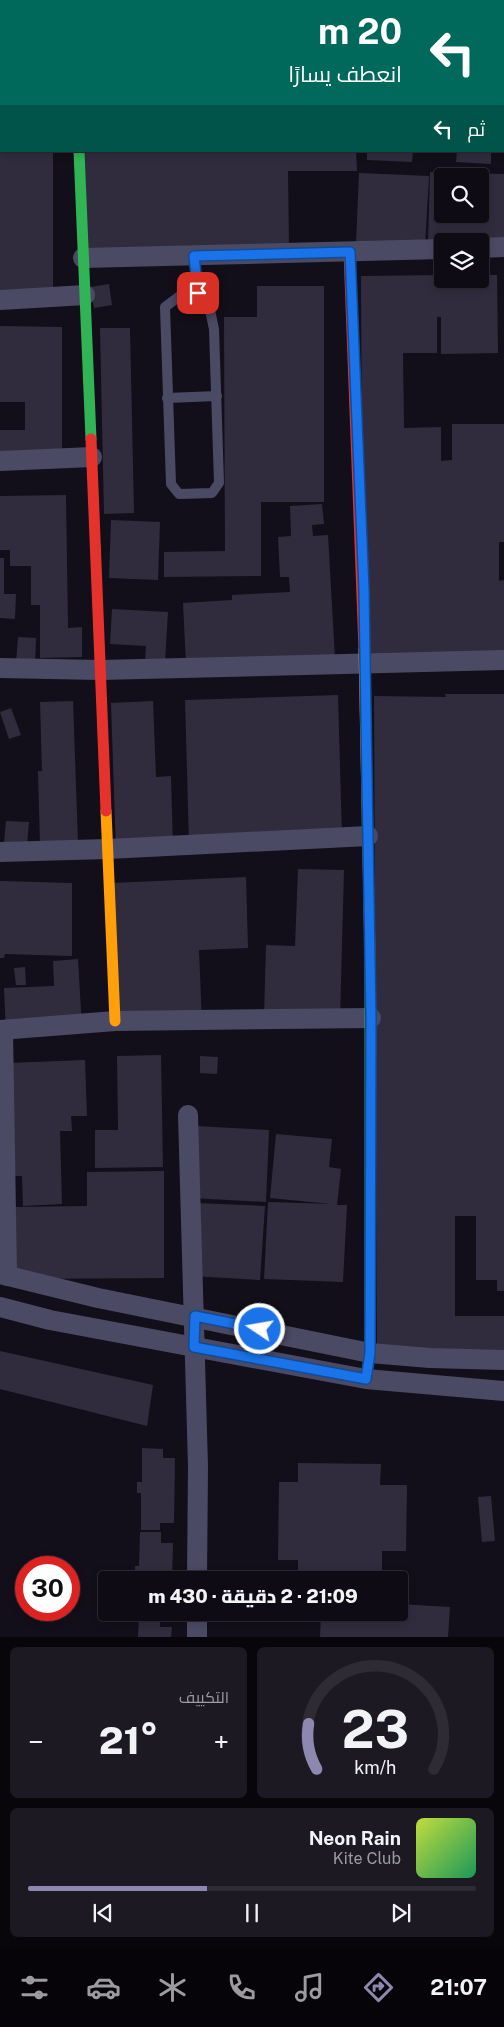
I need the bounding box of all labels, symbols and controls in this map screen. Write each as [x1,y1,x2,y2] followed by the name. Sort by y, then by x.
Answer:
[318,11,402,52] text: 20 m
[420,20,485,85] icon: left
[288,61,402,87] text: انعطف يسارًا
[429,115,457,143] icon: left
[467,118,485,140] text: ثم
[434,168,489,288] map controls
[434,168,489,223] button: search
[434,233,489,288] button: layers
[177,272,219,314] pin
[184,279,212,307] icon: arrive
[233,1302,285,1354] position arrow
[15,1556,80,1621] speed limit sign: 30
[148,1585,358,1607] text: 21:09 · 2 دقيقة · 430 m
[179,1688,229,1707] text: التكييف
[342,1699,409,1760] text: 23
[99,1718,158,1763] text: 21°
[28,1725,44,1758] text: −
[213,1725,229,1758] text: +
[354,1757,397,1778] text: km/h
[309,1827,401,1849] text: Neon Rain
[333,1849,401,1868] text: Kite Club
[89,1899,117,1927] icon: previous
[238,1899,266,1927] icon: pause
[387,1899,415,1927] icon: next
[17,1970,52,2005] icon: filters
[86,1970,121,2005] icon: car
[155,1970,190,2005] icon: climate
[224,1970,259,2005] icon: phone
[292,1970,327,2005] icon: music
[361,1970,396,2005] icon: directions
[430,1974,487,2000] text: 21:07

